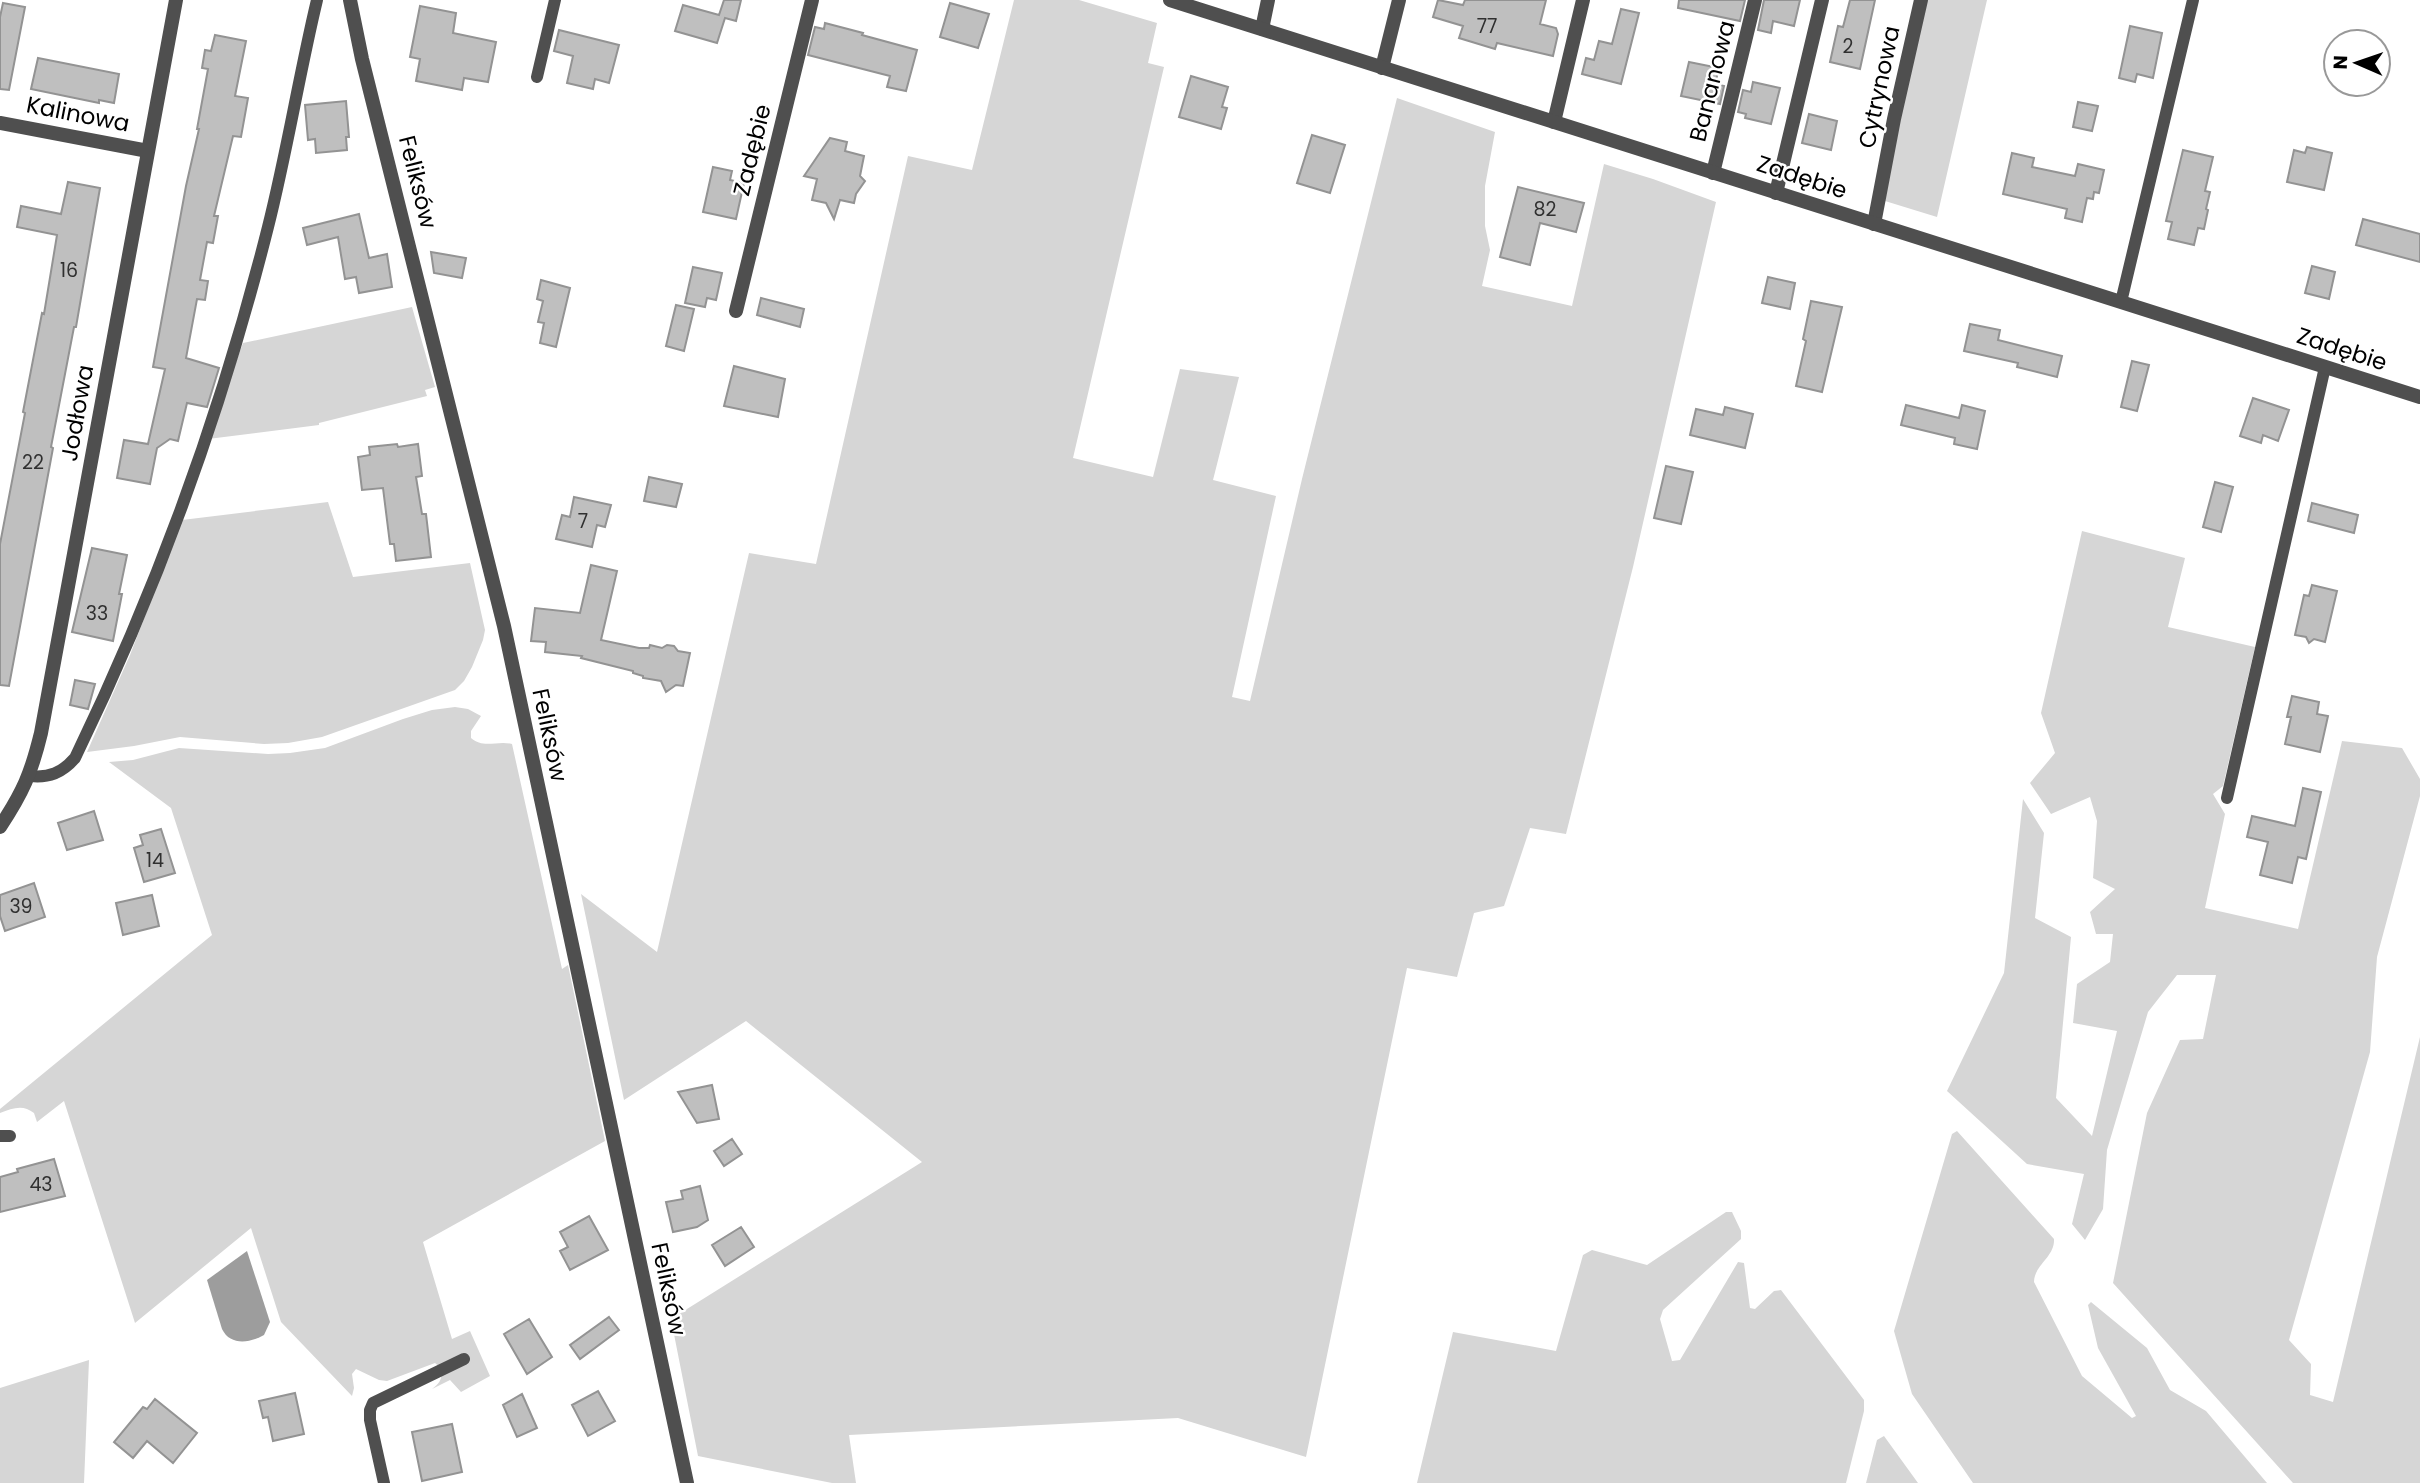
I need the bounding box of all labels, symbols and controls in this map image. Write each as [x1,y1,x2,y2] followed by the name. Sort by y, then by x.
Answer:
[1477,13,1497,40] house number: 77
[1682,17,1742,145] street label: Bananowa
[1850,23,1908,151] street label: Cytrynowa
[2322,28,2392,98] north arrow
[1843,33,1854,60] house number: 2
[2327,55,2354,70] text: N
[24,88,132,140] street label: Kalinowa
[725,101,779,199] street label: Zadębie
[391,132,445,232] street label: Feliksów
[1753,147,1851,207] street label: Zadębie
[1534,196,1557,223] house number: 82
[60,257,78,284] house number: 16
[2293,319,2391,379] street label: Zadębie
[53,362,101,464] street label: Jodłowa
[22,449,44,476] house number: 22
[578,508,588,535] house number: 7
[86,600,108,627] house number: 33
[525,685,576,785] street label: Feliksów
[146,847,164,874] house number: 14
[9,893,33,920] house number: 39
[29,1171,53,1198] house number: 43
[644,1239,695,1339] street label: Feliksów

